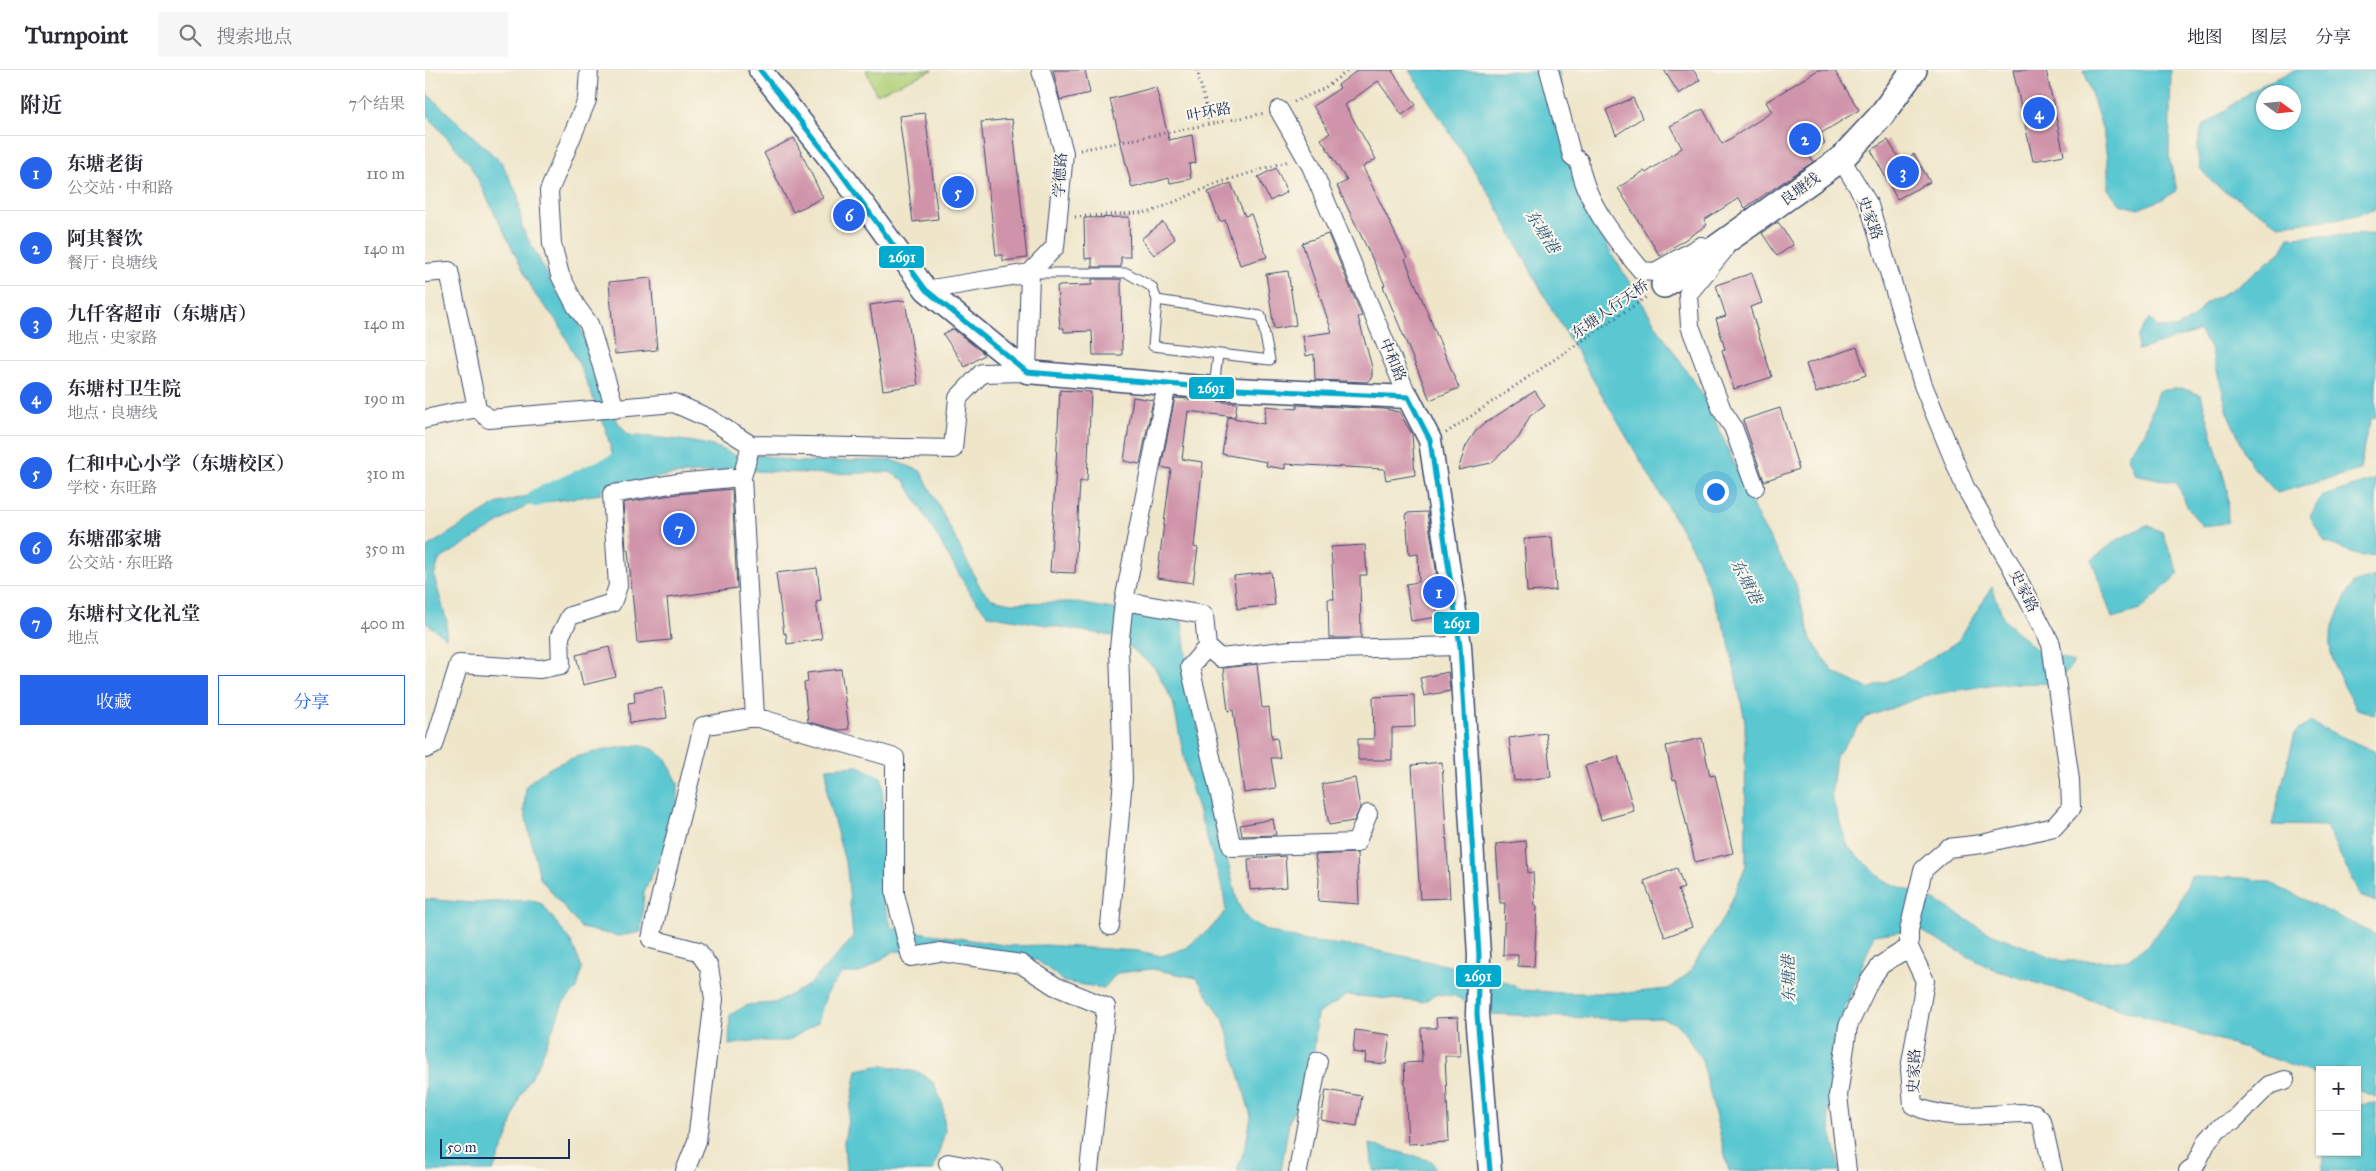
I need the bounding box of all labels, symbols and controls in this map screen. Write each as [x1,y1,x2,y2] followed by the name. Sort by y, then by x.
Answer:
[158,12,508,57] search box
[25,20,128,50] text: Turnpoint
[176,21,204,49] icon: search
[216,25,292,48] text: 搜索地点
[2187,26,2223,48] text: 地图
[2251,26,2287,48] text: 图层
[2315,26,2351,48] text: 分享
[2256,85,2301,130] north arrow
[20,92,62,118] text: 附近
[348,94,405,113] text: 7个结果
[2023,94,2055,132] pin: 4
[1185,99,1233,125] street label: 叶环路
[1789,120,1821,158] pin: 2
[67,152,143,175] text: 东塘老街
[1050,152,1070,198] street label: 学德路
[1887,153,1919,191] pin: 3
[33,164,39,183] text: 1
[366,164,405,183] text: 110 m
[1777,168,1823,210] street label: 良塘线
[942,173,974,211] pin: 5
[67,178,173,197] text: 公交站 · 中和路
[1854,194,1886,242] street label: 史家路
[833,196,865,234] pin: 6
[1522,206,1565,258] water label: 东塘港
[67,227,143,250] text: 阿其餐饮
[32,239,40,258] text: 2
[364,239,405,258] text: 140 m
[878,245,925,269] line badge: 2691
[888,249,916,267] text: 2691
[67,253,157,272] text: 餐厅 · 良塘线
[1568,276,1652,342] street label: 东塘人行天桥
[67,302,257,325] text: 九仟客超市（东塘店）
[33,314,39,333] text: 3
[364,314,405,333] text: 140 m
[67,328,157,347] text: 地点 · 史家路
[1376,336,1410,384] street label: 中和路
[1188,376,1235,400] line badge: 2691
[67,377,181,400] text: 东塘村卫生院
[1197,380,1225,398] text: 2691
[32,389,40,408] text: 4
[364,389,405,408] text: 190 m
[67,403,157,422] text: 地点 · 良塘线
[67,452,295,475] text: 仁和中心小学（东塘校区）
[32,464,40,483] text: 5
[366,464,405,483] text: 310 m
[67,478,157,497] text: 学校 · 东旺路
[1703,479,1729,505] your location
[663,510,695,548] pin: 7
[67,527,162,550] text: 东塘邵家塘
[32,539,40,558] text: 6
[365,539,405,558] text: 350 m
[67,553,173,572] text: 公交站 · 东旺路
[1727,556,1767,609] water label: 东塘港
[2006,567,2042,615] street label: 史家路
[1423,573,1455,611] pin: 1
[67,602,200,625] text: 东塘村文化礼堂
[1433,611,1480,635] line badge: 2691
[32,614,40,633] text: 7
[361,614,405,633] text: 400 m
[1443,615,1471,633] text: 2691
[67,628,99,647] text: 地点
[20,675,208,725] button: 收藏
[218,675,405,725] button: 分享
[1779,953,1798,1003] water label: 东塘港
[1455,964,1502,988] line badge: 2691
[1464,968,1492,986] text: 2691
[1904,1048,1924,1094] street label: 史家路
[2316,1066,2361,1156] map controls
[2316,1066,2361,1111] button: +
[2316,1111,2361,1156] button: −
[440,1136,570,1159] scale bar
[447,1139,476,1156] text: 50 m

